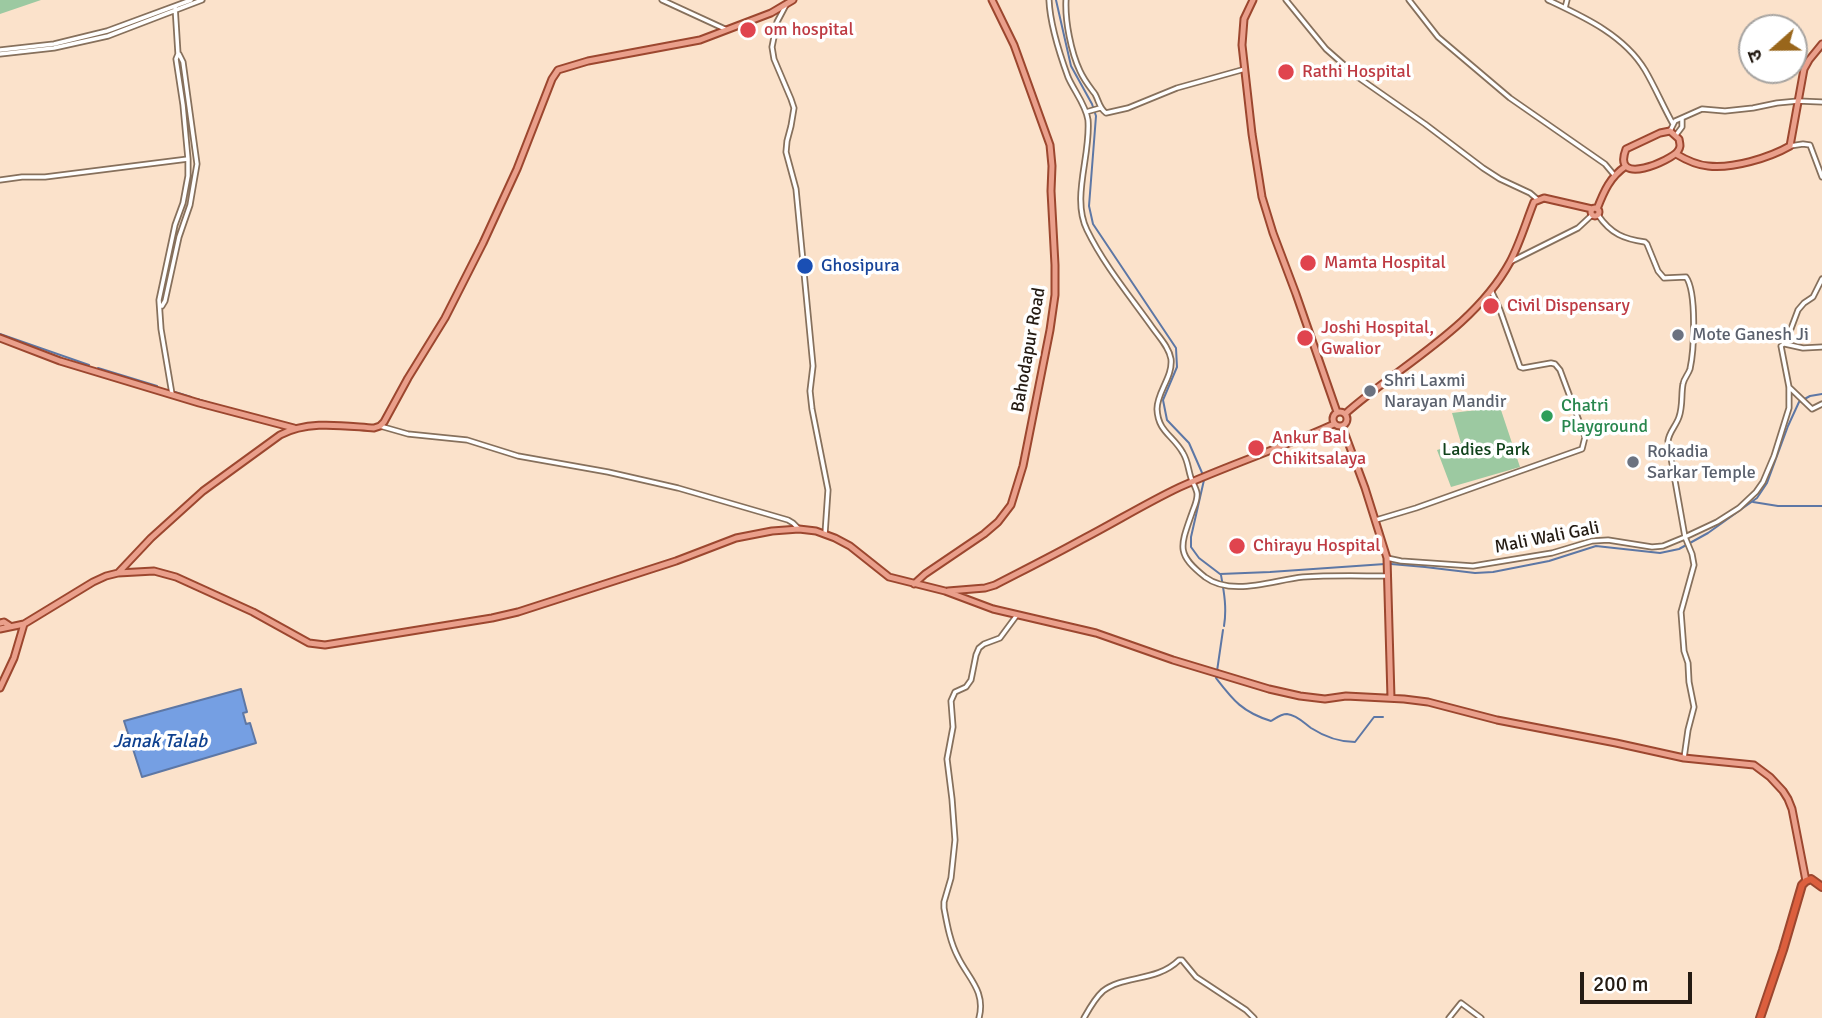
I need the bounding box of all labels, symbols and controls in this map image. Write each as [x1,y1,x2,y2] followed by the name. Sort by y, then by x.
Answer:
[1738,14,1808,84] north arrow
[764,19,854,41] place label: om hospital
[738,20,758,40] marker: om hospital
[1742,46,1768,65] text: उ
[1302,61,1411,83] place label: Rathi Hospital
[1276,62,1296,82] marker: Rathi Hospital
[1324,252,1446,274] place label: Mamta Hospital
[1298,253,1318,273] marker: Mamta Hospital
[821,255,900,277] place label: Ghosipura
[795,256,815,276] marker: Ghosipura
[1007,286,1051,414] street label: Bahodapur Road
[1507,295,1630,317] place label: Civil Dispensary
[1481,296,1501,316] marker: Civil Dispensary
[1321,317,1434,360] place label: Joshi Hospital, Gwalior
[1692,324,1809,346] place label: Mote Ganesh Ji
[1670,327,1686,343] marker: Mote Ganesh Ji
[1295,328,1315,348] marker: Joshi Hospital, Gwalior
[1384,370,1506,412] place label: Shri Laxmi Narayan Mandir
[1362,383,1378,399] marker: Shri Laxmi Narayan Mandir
[1561,395,1648,438] place label: Chatri Playground
[1539,408,1555,424] marker: Chatri Playground
[1272,427,1366,470] place label: Ankur Bal Chikitsalaya
[1246,438,1266,458] marker: Ankur Bal Chikitsalaya
[1442,439,1530,461] park label: Ladies Park
[1647,441,1756,484] place label: Rokadia Sarkar Temple
[1625,454,1641,470] marker: Rokadia Sarkar Temple
[1493,517,1601,559] street label: Mali Wali Gali
[1253,535,1381,557] place label: Chirayu Hospital
[1227,536,1247,556] marker: Chirayu Hospital
[113,731,207,753] water label: Janak Talab
[1584,958,1696,1002] scale bar
[1593,971,1648,997] text: 200 m

